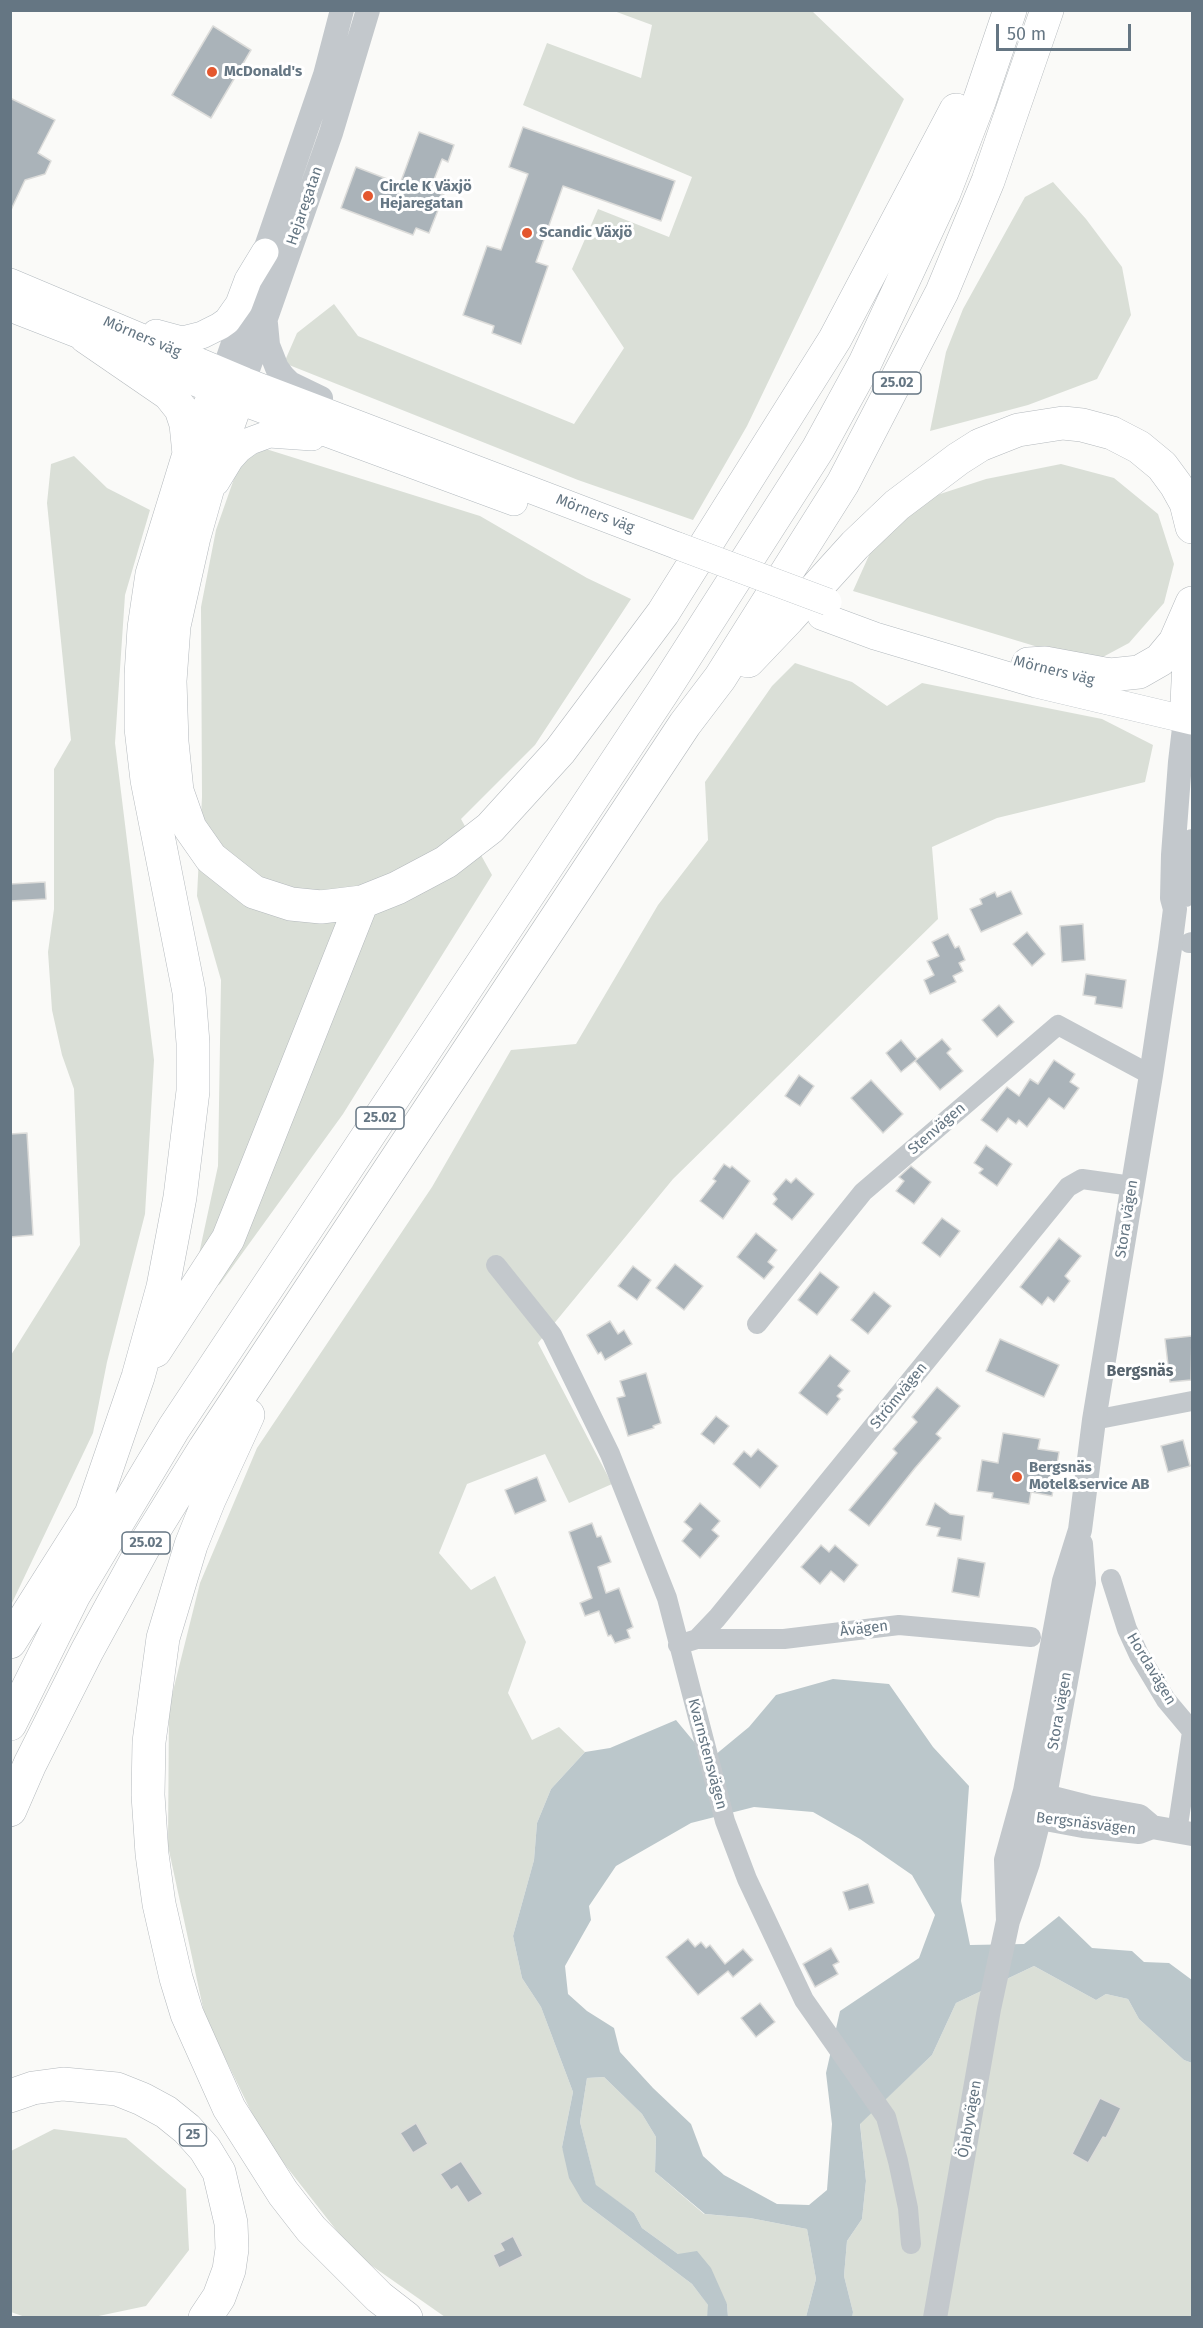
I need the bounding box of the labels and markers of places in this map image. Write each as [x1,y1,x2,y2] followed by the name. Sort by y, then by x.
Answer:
[224,63,302,81] place label: McDonald's
[205,65,219,79] marker: McDonald's
[380,178,472,213] place label: Circle K Växjö Hejaregatan
[361,189,375,203] marker: Circle K Växjö Hejaregatan
[539,224,632,242] place label: Scandic Växjö
[520,226,534,240] marker: Scandic Växjö
[1029,1459,1149,1494] place label: Bergsnäs Motel&service AB
[1010,1470,1024,1484] marker: Bergsnäs Motel&service AB

